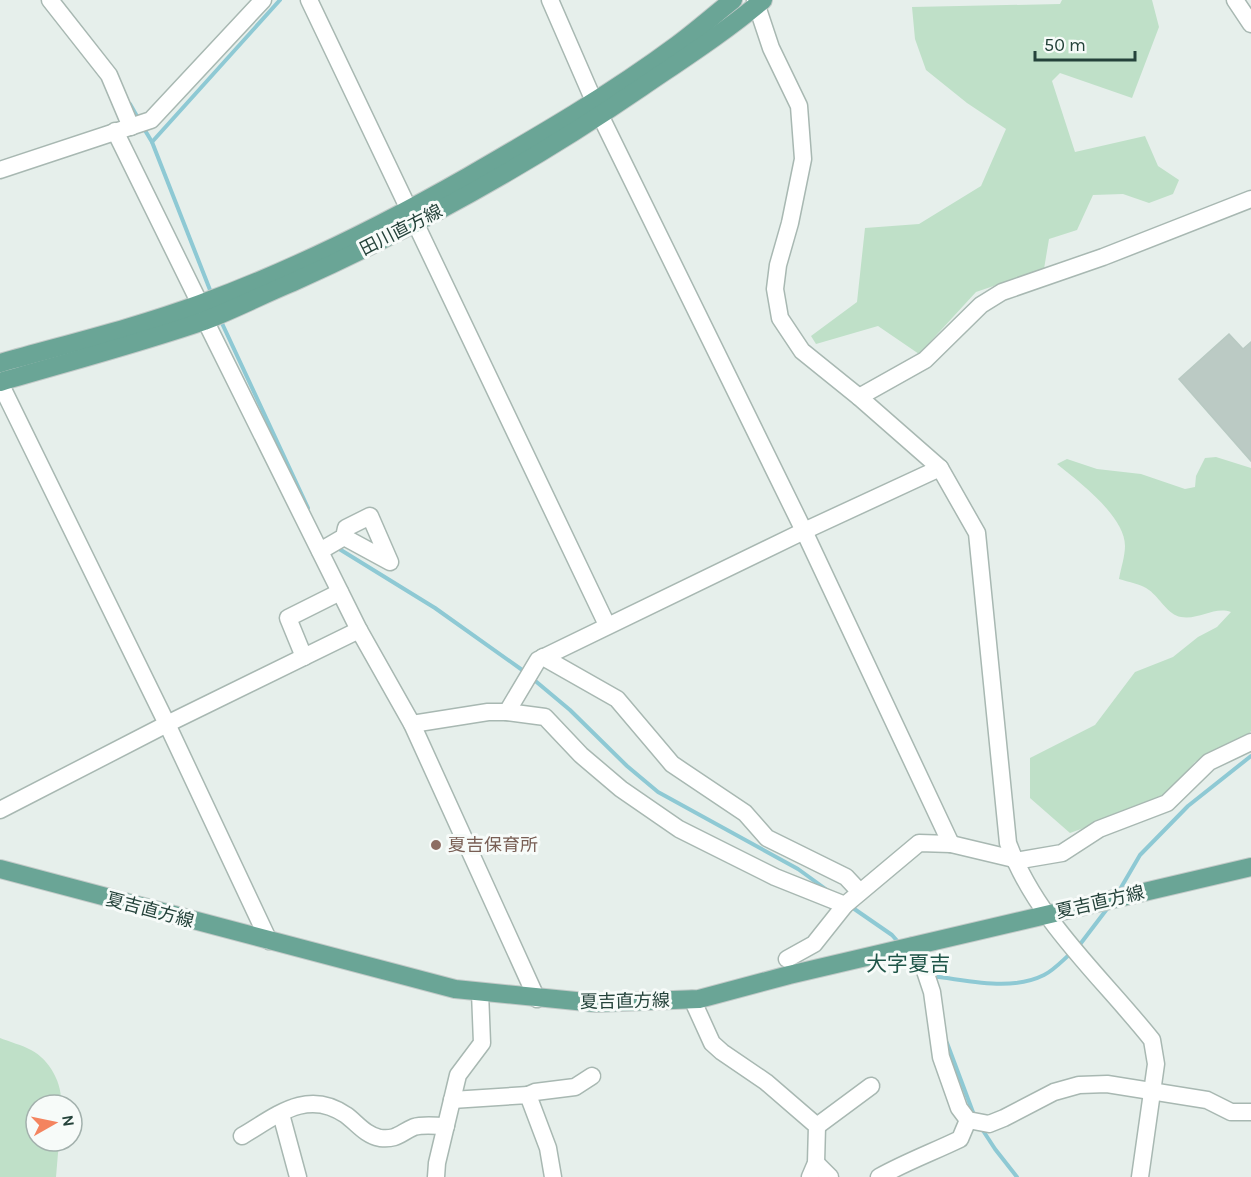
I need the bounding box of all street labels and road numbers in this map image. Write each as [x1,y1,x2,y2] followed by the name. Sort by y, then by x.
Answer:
[356,200,446,260] street label: 田川直方線
[1054,881,1146,923] street label: 夏吉直方線
[104,888,196,932] street label: 夏吉直方線
[580,989,670,1013] street label: 夏吉直方線

